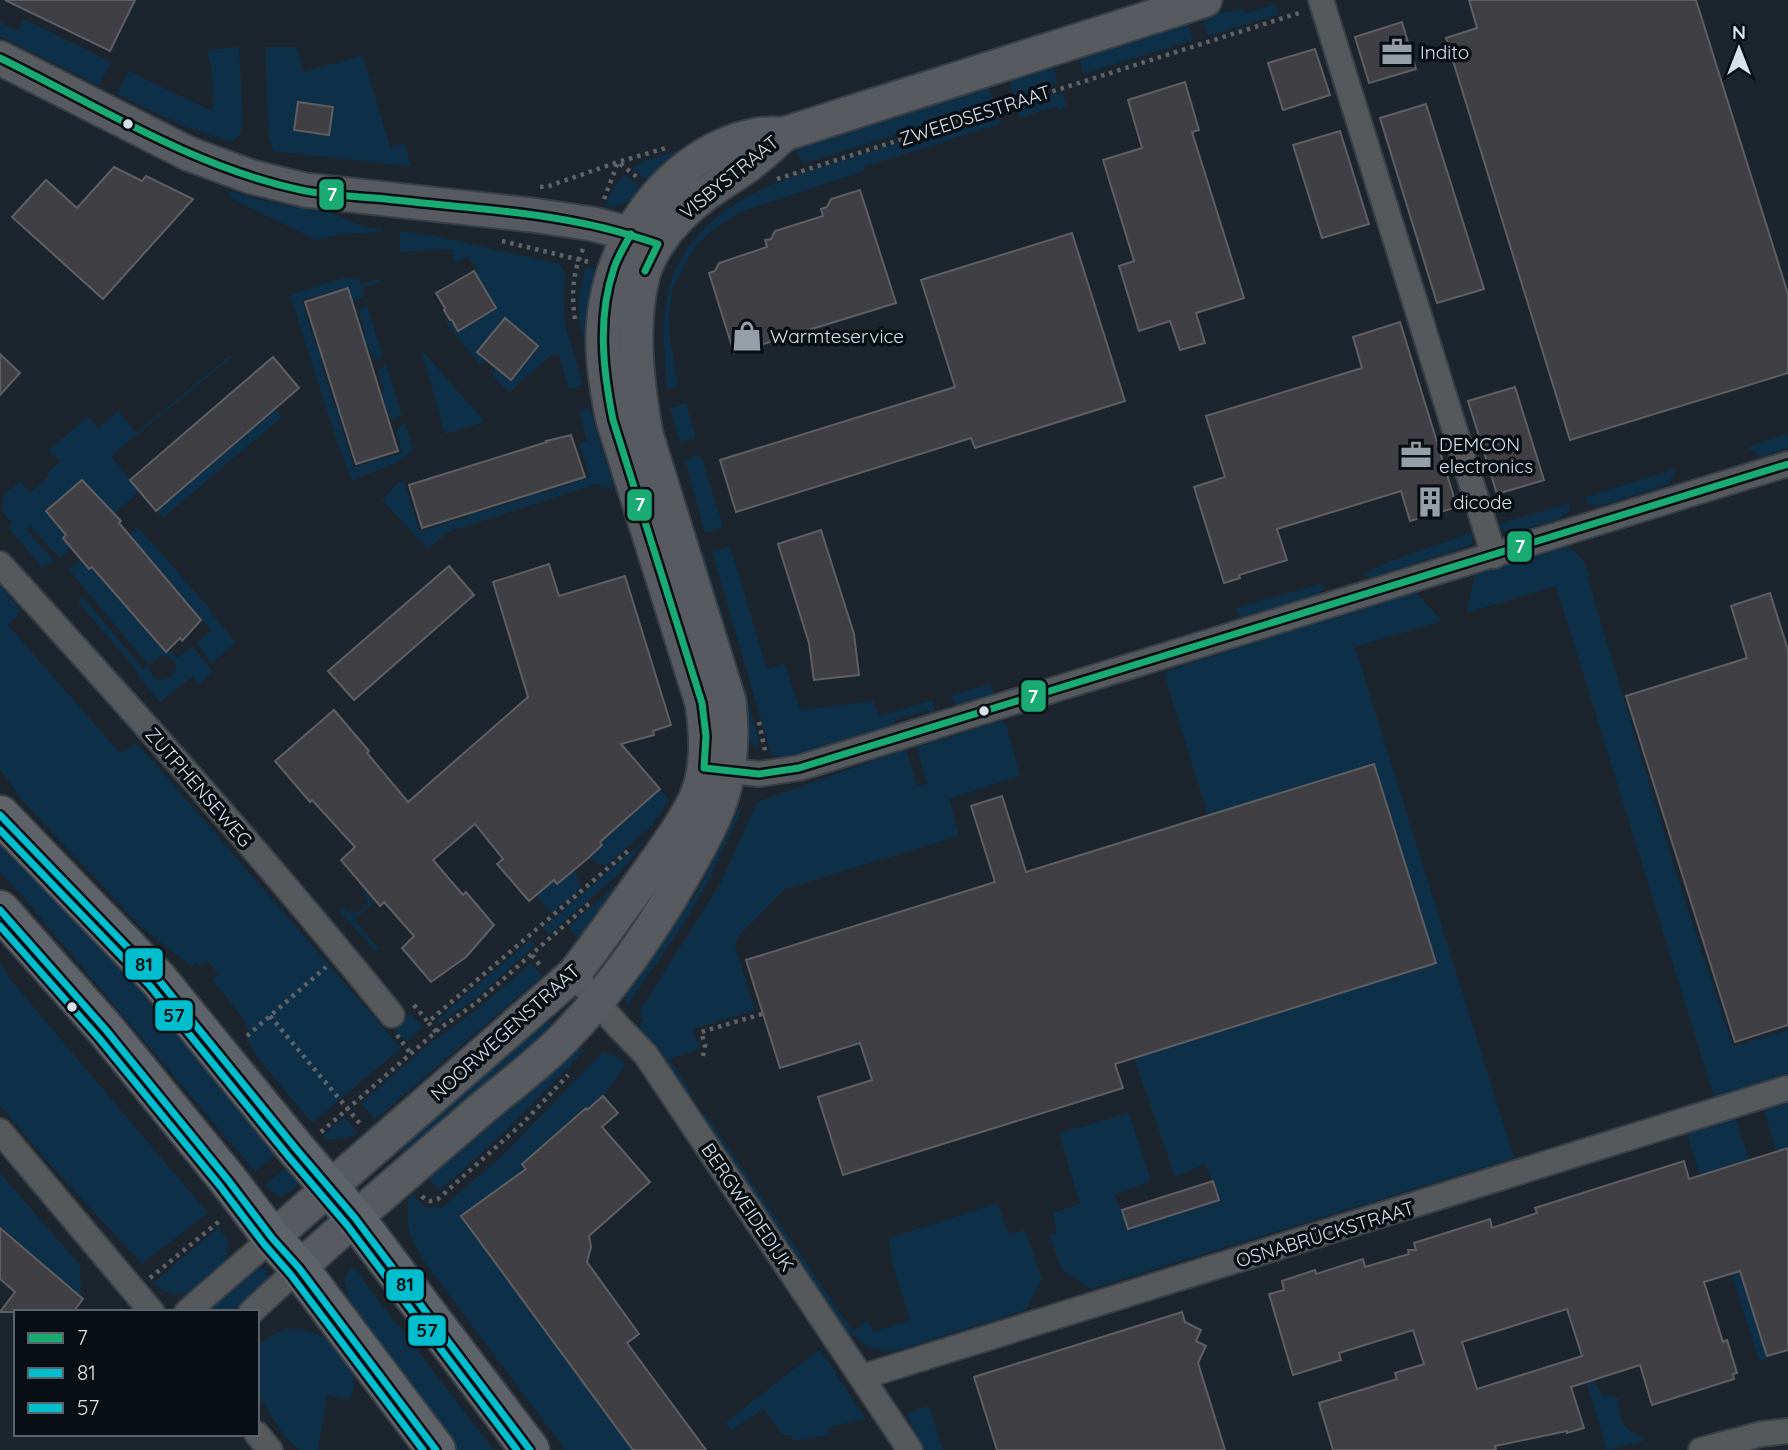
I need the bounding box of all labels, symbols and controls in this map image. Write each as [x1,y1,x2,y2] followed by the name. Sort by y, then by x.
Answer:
[1704,14,1774,84] north arrow
[1732,20,1746,44] text: N
[1380,35,1414,69] office icon: Indito
[1420,40,1469,64] place label: Indito
[896,79,1054,151] street label: ZWEEDSESTRAAT
[121,117,135,131] unlabelled marker
[675,130,783,224] street label: VISBYSTRAAT
[318,178,345,211] line badge: 7
[327,182,337,206] text: 7
[730,319,764,353] shop icon: Warmteservice
[770,324,904,348] place label: Warmteservice
[1439,432,1533,478] place label: DEMCON electronics
[1399,438,1433,472] office icon: DEMCON electronics
[1413,485,1447,519] building icon: dicode
[626,488,653,522] line badge: 7
[1453,490,1512,514] place label: dicode
[635,492,645,516] text: 7
[1506,530,1533,563] line badge: 7
[1515,534,1525,558] text: 7
[1020,679,1047,713] line badge: 7
[1028,684,1038,708] text: 7
[977,704,991,718] unlabelled marker
[141,722,257,852] street label: ZUTPHENSEWEG
[124,947,164,981] line badge: 81
[135,952,153,976] text: 81
[425,959,585,1105] street label: NOORWEGENSTRAAT
[154,999,194,1032] line badge: 57
[65,1000,79,1014] unlabelled marker
[163,1003,185,1027] text: 57
[696,1138,800,1276] street label: BERGWEIDEDIJK
[1233,1195,1417,1273] street label: OSNABRÜCKSTRAAT
[385,1268,425,1302] line badge: 81
[396,1272,414,1296] text: 81
[14,1310,259,1436] legend
[407,1314,447,1347] line badge: 57
[416,1318,438,1342] text: 57
[77,1324,88,1350] text: 7
[77,1359,96,1385] text: 81
[77,1394,99,1420] text: 57

